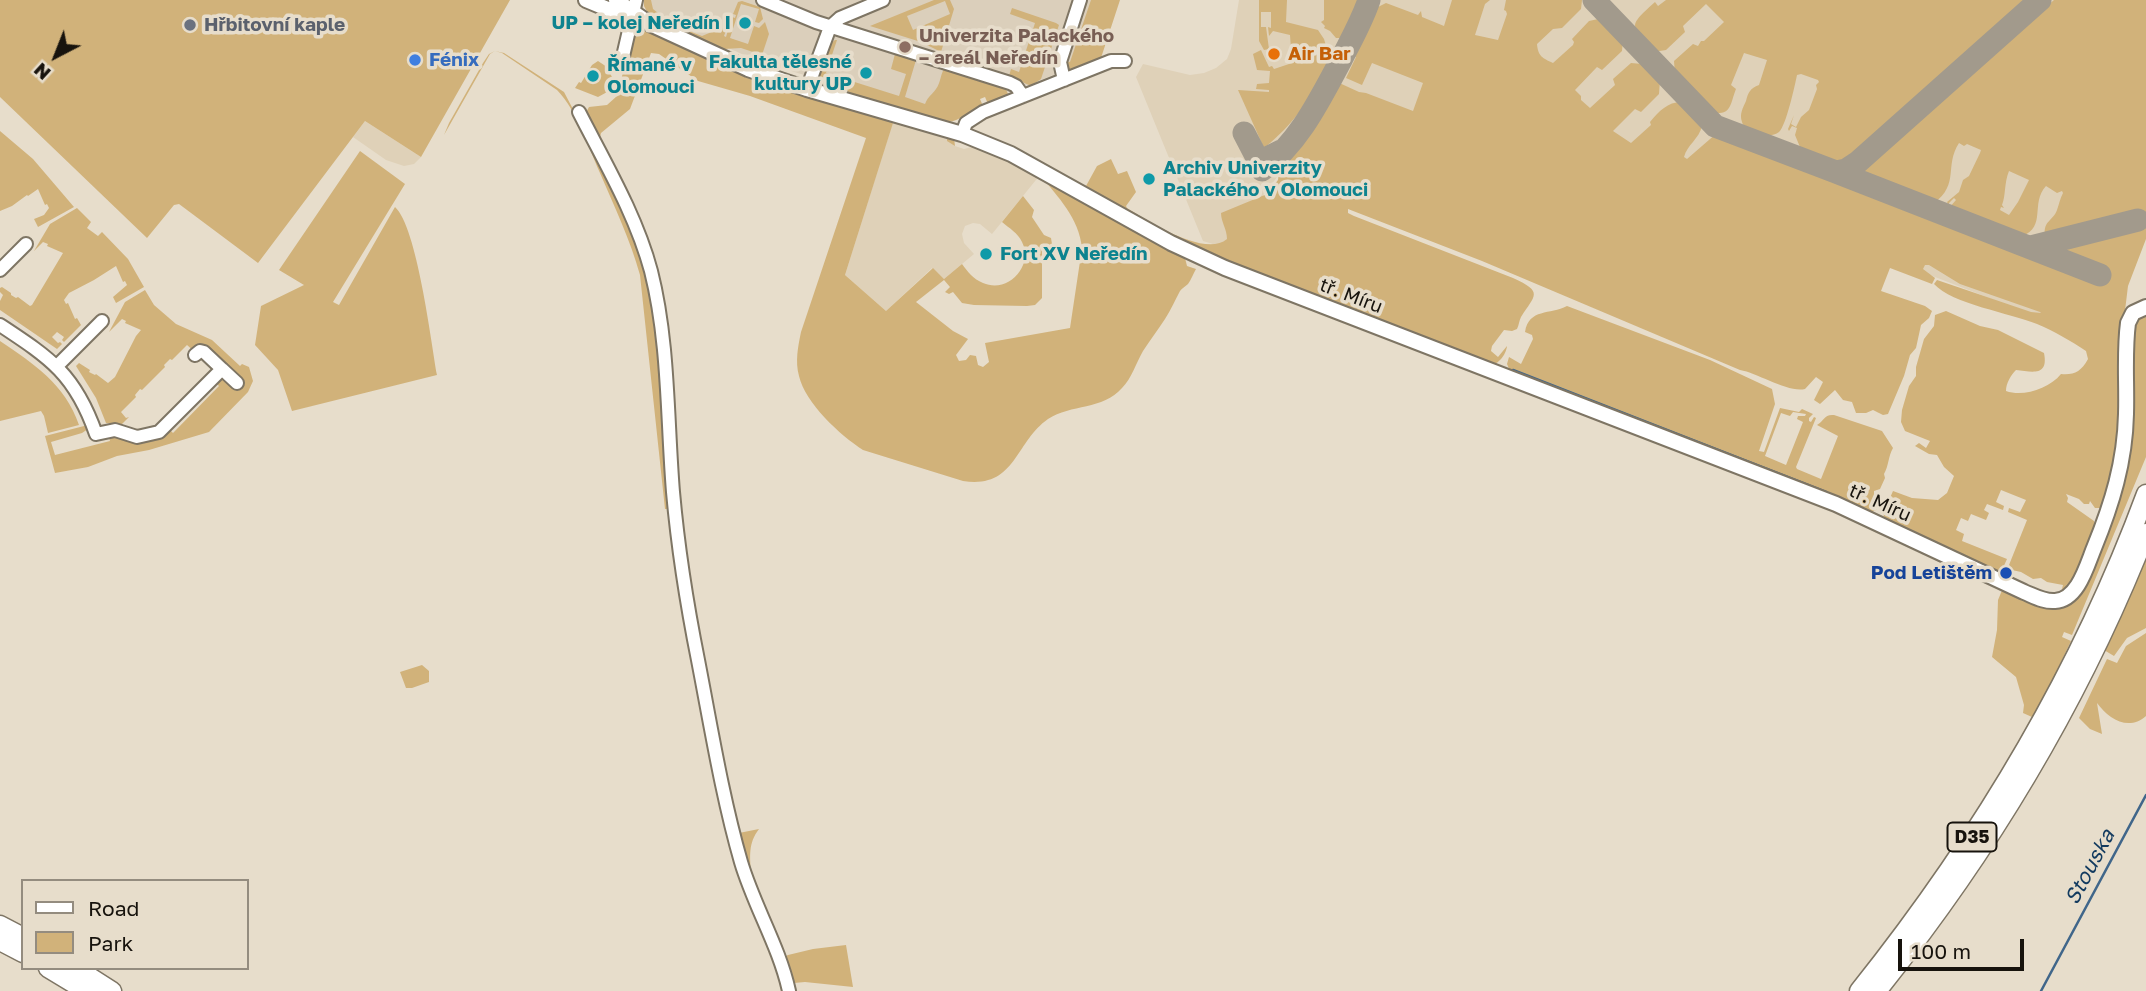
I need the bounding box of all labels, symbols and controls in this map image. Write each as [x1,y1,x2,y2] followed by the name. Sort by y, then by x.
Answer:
[551,12,731,34] place label: UP – kolej Neředín I
[204,14,345,36] place label: Hřbitovní kaple
[737,15,753,31] marker: UP – kolej Neředín I
[182,17,198,33] marker: Hřbitovní kaple
[21,21,91,91] north arrow
[919,25,1114,69] place label: Univerzita Palackého – areál Neředín
[897,39,913,55] marker: Univerzita Palackého – areál Neředín
[1288,43,1351,65] place label: Air Bar
[1266,46,1282,62] marker: Air Bar
[429,49,479,71] place label: Fénix
[709,51,852,95] place label: Fakulta tělesné kultury UP
[407,52,423,68] marker: Fénix
[607,54,695,98] place label: Římané v Olomouci
[29,59,55,85] text: N
[858,65,874,81] marker: Fakulta tělesné kultury UP
[585,68,601,84] marker: Římané v Olomouci
[1163,157,1368,201] place label: Archiv Univerzity Palackého v Olomouci
[1141,171,1157,187] marker: Archiv Univerzity Palackého v Olomouci
[1000,243,1147,265] place label: Fort XV Neředín
[978,246,994,262] marker: Fort XV Neředín
[1316,274,1386,318] street label: tř. Míru
[1845,479,1915,527] street label: tř. Míru
[1871,562,1992,584] place label: Pod Letištěm
[1998,565,2014,581] marker: Pod Letištěm
[1948,822,1996,852] road number: D35
[2060,825,2120,909] water label: Stouska
[21,879,248,970] legend
[88,895,139,921] text: Road
[1901,925,2027,969] scale bar
[88,930,133,956] text: Park
[1911,938,1971,964] text: 100 m

